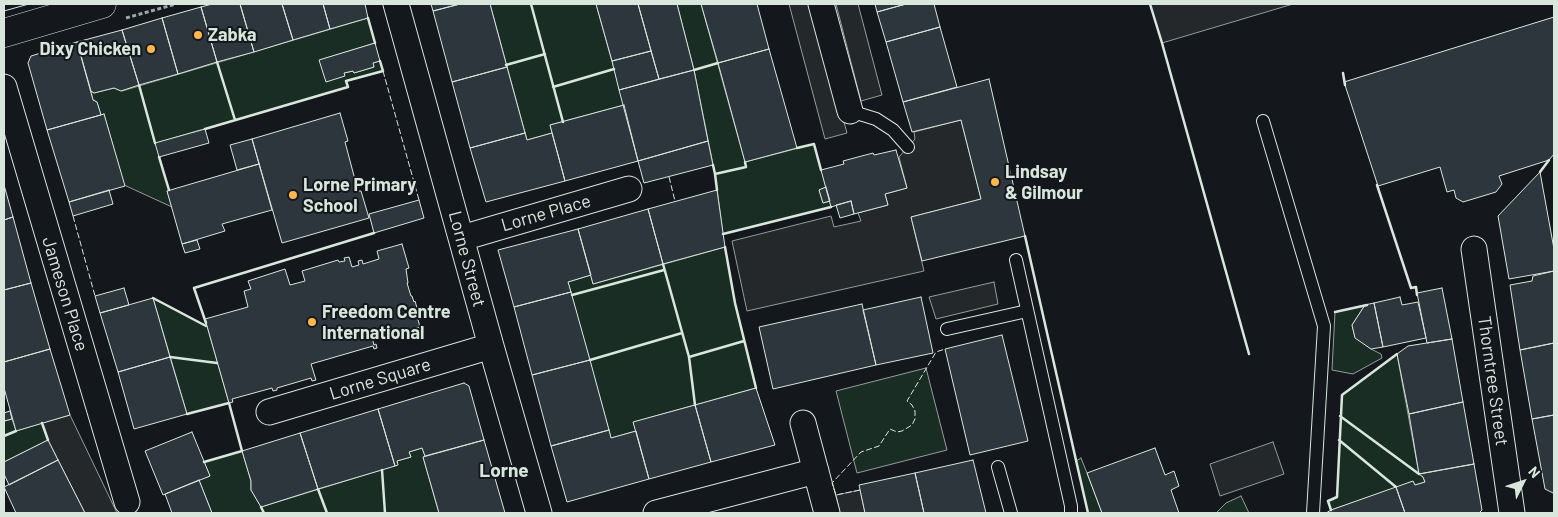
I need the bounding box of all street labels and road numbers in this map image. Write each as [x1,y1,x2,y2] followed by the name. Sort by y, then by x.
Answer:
[499,190,593,236] street label: Lorne Place
[444,209,490,309] street label: Lorne Street
[37,234,93,354] street label: Jameson Place
[1473,315,1513,447] street label: Thorntree Street
[327,353,433,405] street label: Lorne Square

